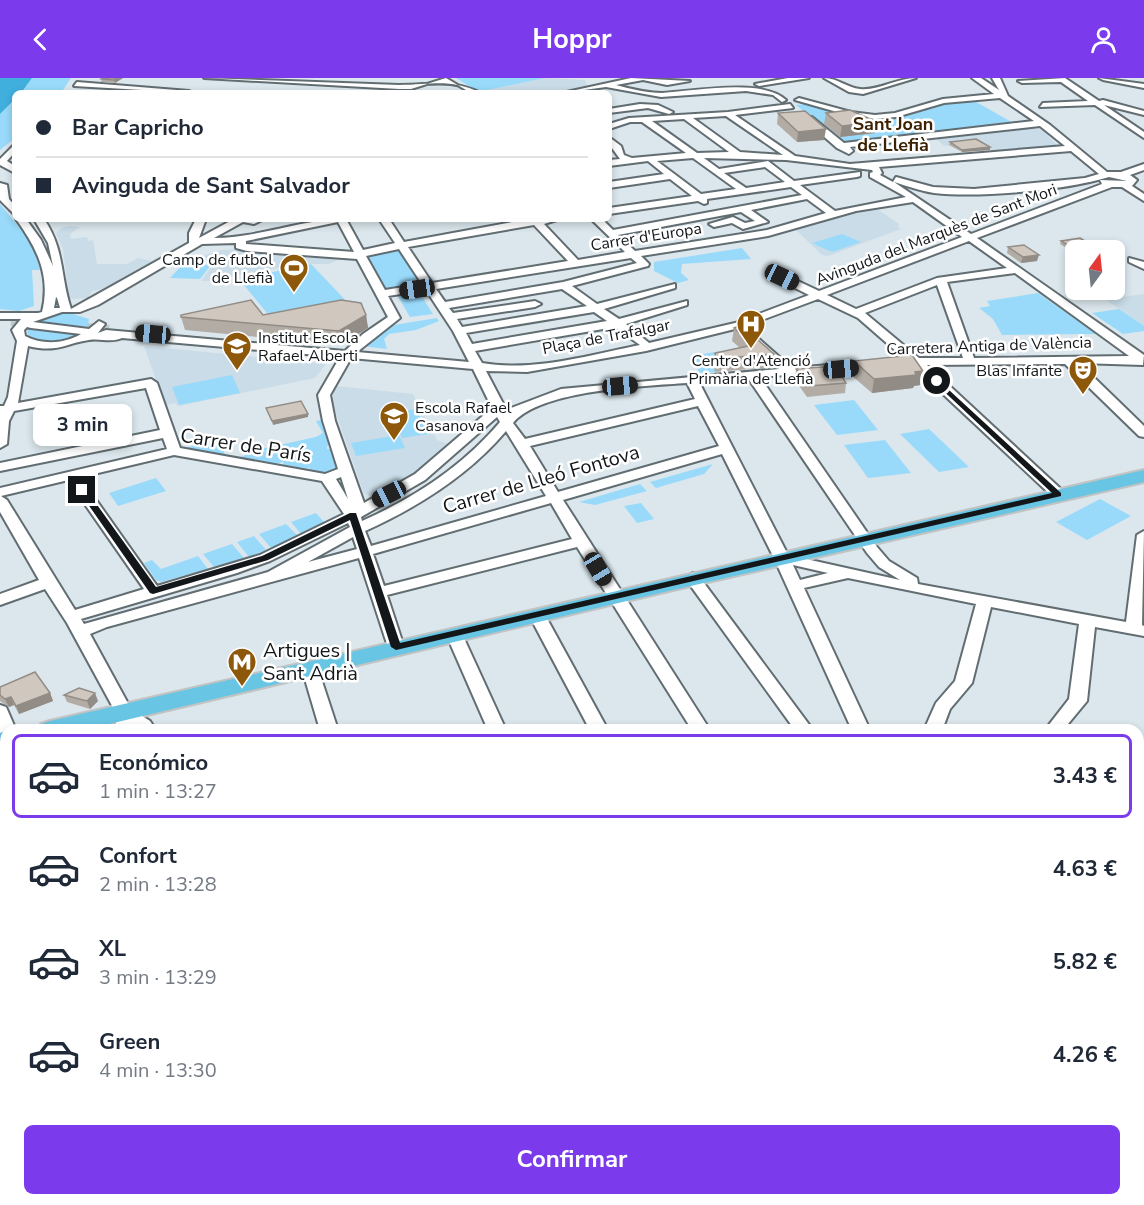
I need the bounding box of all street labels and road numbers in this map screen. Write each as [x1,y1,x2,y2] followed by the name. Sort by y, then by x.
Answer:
[813,179,1060,291] street label: Avinguda del Marquès de Sant Mori
[589,217,703,257] street label: Carrer d'Europa
[540,314,672,360] street label: Plaça de Trafalgar
[886,331,1092,361] street label: Carretera Antiga de València
[178,422,313,469] street label: Carrer de París
[440,438,643,521] street label: Carrer de Lleó Fontova

